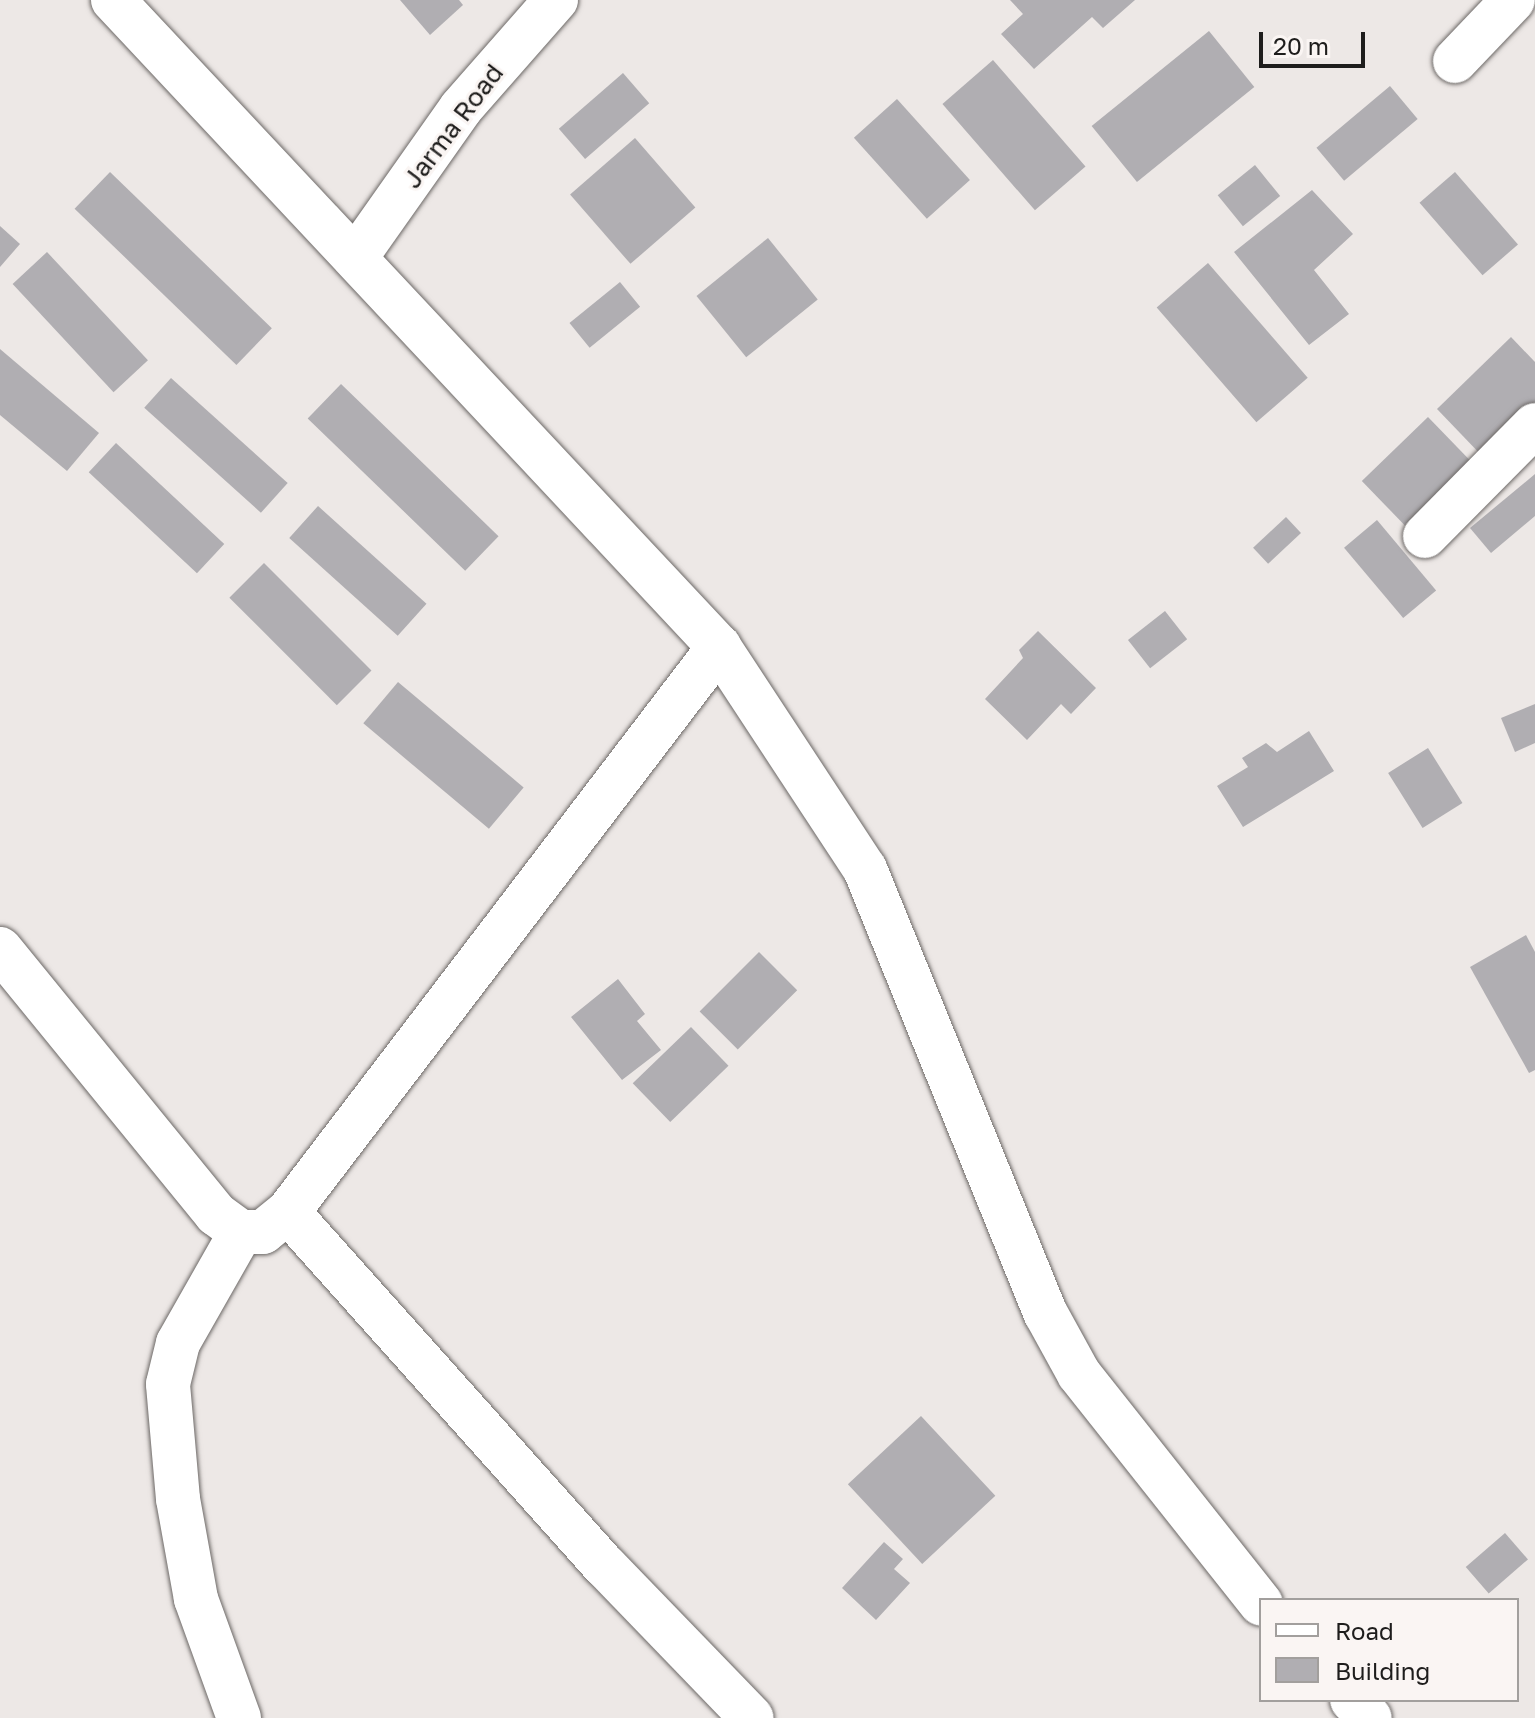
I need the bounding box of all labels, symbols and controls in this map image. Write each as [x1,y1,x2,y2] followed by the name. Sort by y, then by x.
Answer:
[1263,16,1369,66] scale bar
[1273,31,1329,60] text: 20 m
[396,58,510,194] street label: Jarma Road
[1259,1598,1519,1702] legend
[1335,1616,1394,1645] text: Road
[1335,1656,1430,1685] text: Building

